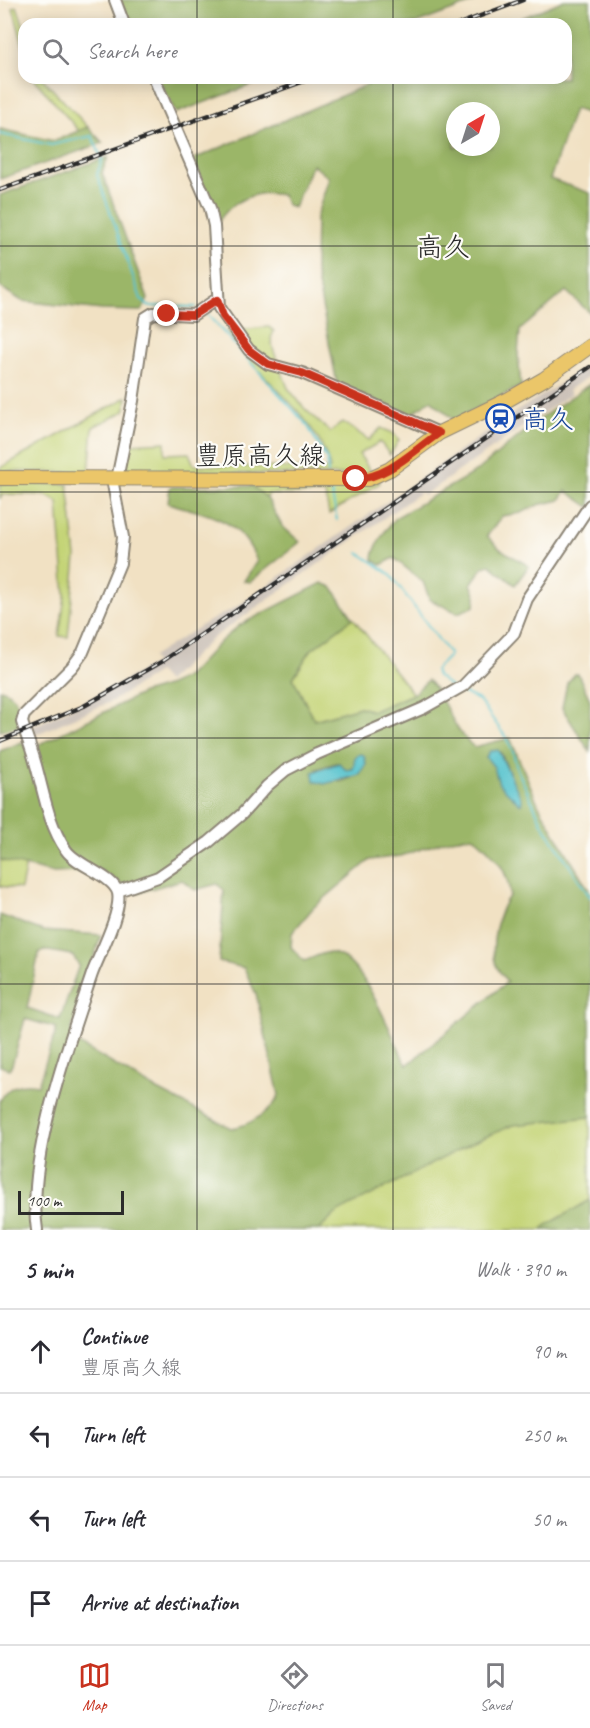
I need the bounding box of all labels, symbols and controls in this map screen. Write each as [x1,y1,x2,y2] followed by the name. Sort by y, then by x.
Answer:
[18,18,572,84] search box
[39,35,72,68] icon: search
[87,37,177,65] text: Search here
[446,102,500,156] north arrow
[416,230,470,264] district label: 高久
[153,300,179,326] route end
[485,403,517,435] station icon: 高久
[522,403,574,436] place label: 高久
[195,439,325,472] street label: 豊原高久線
[342,465,368,491] route start
[18,1188,124,1216] scale bar
[27,1191,61,1211] text: 100 m
[24,1253,73,1286] text: 5 min
[476,1257,566,1282] text: Walk · 390 m
[81,1323,147,1351] text: Continue
[24,1335,57,1368] icon: ahead
[532,1339,566,1364] text: 90 m
[81,1355,181,1380] text: 豊原高久線
[24,1419,57,1452] icon: left
[81,1421,145,1449] text: Turn left
[523,1423,566,1448] text: 250 m
[24,1503,57,1536] icon: left
[81,1505,145,1533] text: Turn left
[532,1507,566,1532] text: 50 m
[24,1587,57,1620] icon: arrive
[81,1589,238,1617] text: Arrive at destination
[78,1659,111,1715] tab: Map
[267,1659,323,1715] tab: Directions
[479,1659,512,1715] tab: Saved

